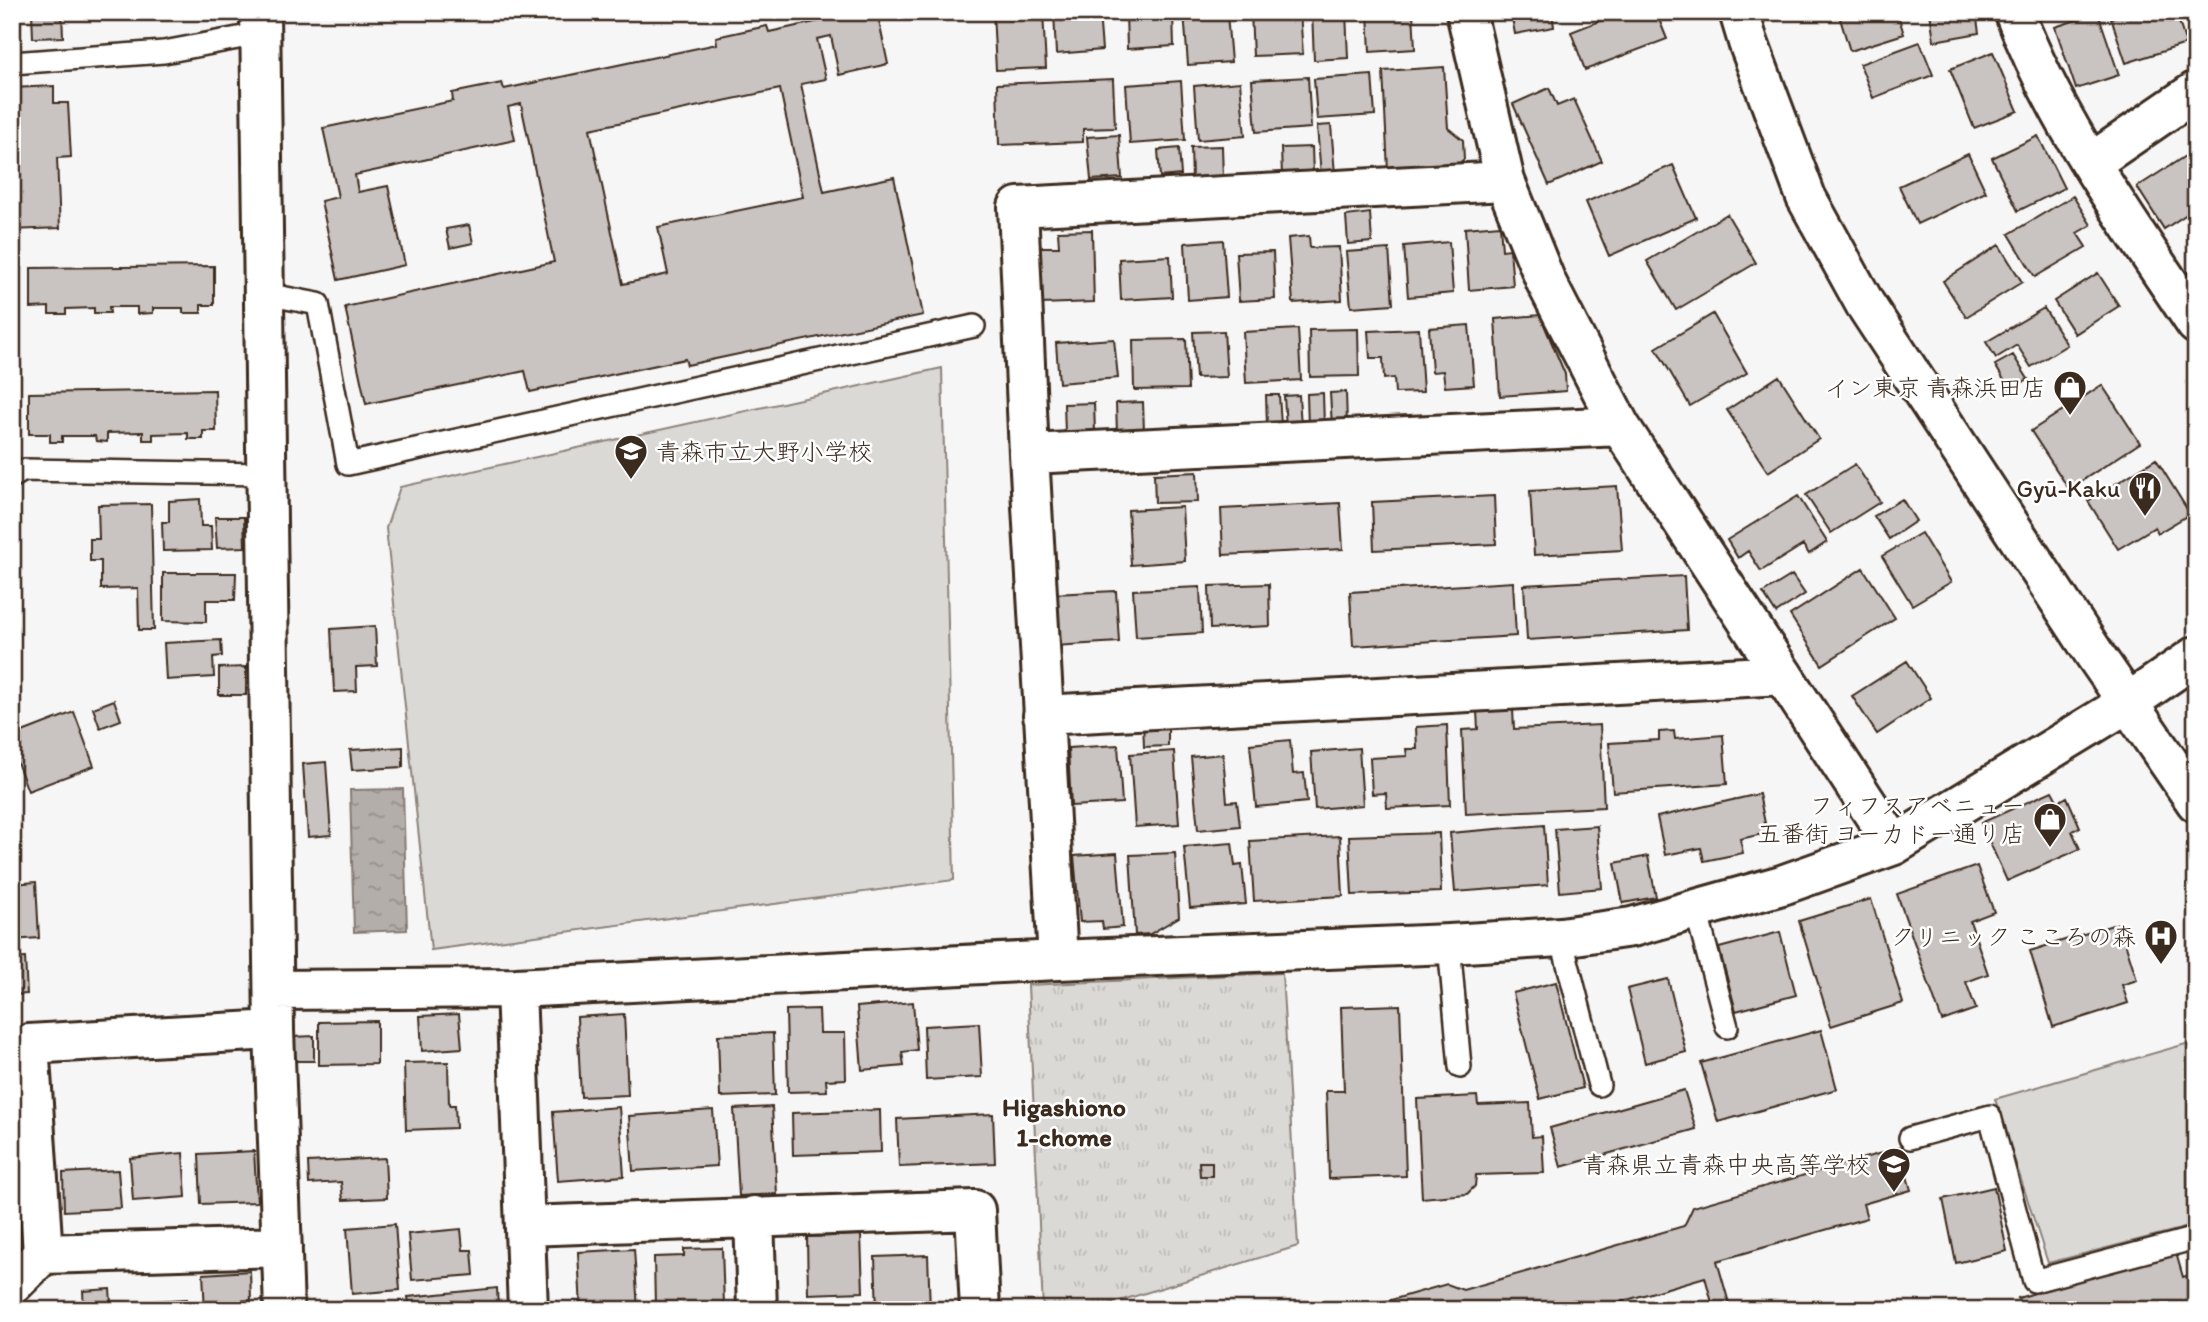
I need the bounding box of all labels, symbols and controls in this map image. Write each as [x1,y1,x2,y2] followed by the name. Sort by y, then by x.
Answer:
[2051,368,2089,417] shop icon: イン東京 青森浜田店
[1825,373,2046,402] place label: イン東京 青森浜田店
[612,432,650,481] school or university icon: 青森市立大野小学校
[656,437,872,466] place label: 青森市立大野小学校
[2126,469,2164,518] restaurant icon: Gyū-Kaku
[2016,474,2120,503] place label: Gyū-Kaku
[1757,791,2025,848] place label: フィフスアベニュー 五番街 ヨーカドー通り店
[2031,800,2069,849] shop icon: フィフスアベニュー 五番街 ヨーカドー通り店
[2142,917,2180,966] hospital icon: クリニック こころの森
[1891,922,2136,951] place label: クリニック こころの森
[1002,1091,1126,1153] district label: Higashiono 1-chome
[1875,1145,1913,1194] school or university icon: 青森県立青森中央高等学校
[1582,1150,1870,1179] place label: 青森県立青森中央高等学校

